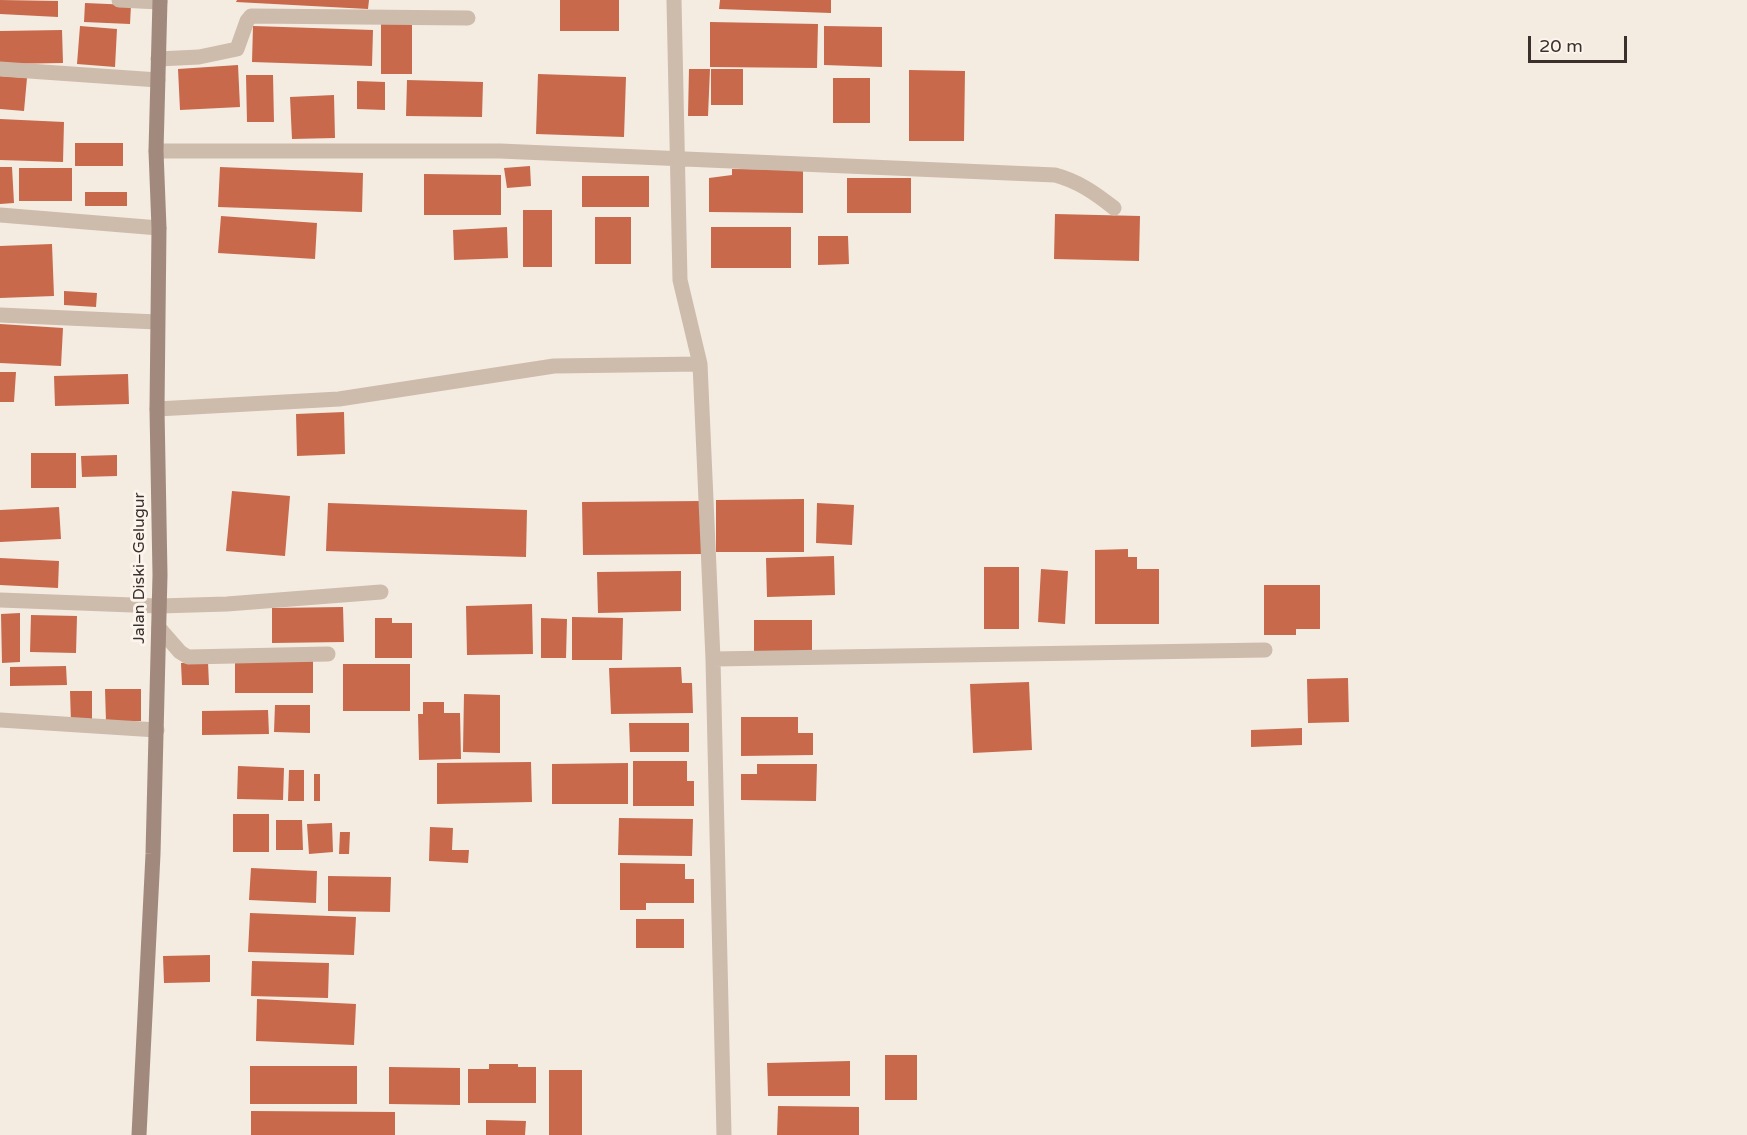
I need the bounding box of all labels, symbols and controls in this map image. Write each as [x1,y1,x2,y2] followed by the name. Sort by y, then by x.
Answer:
[1531,24,1630,62] scale bar
[1539,35,1583,57] text: 20 m
[130,492,150,644] street label: Jalan Diski–Gelugur

